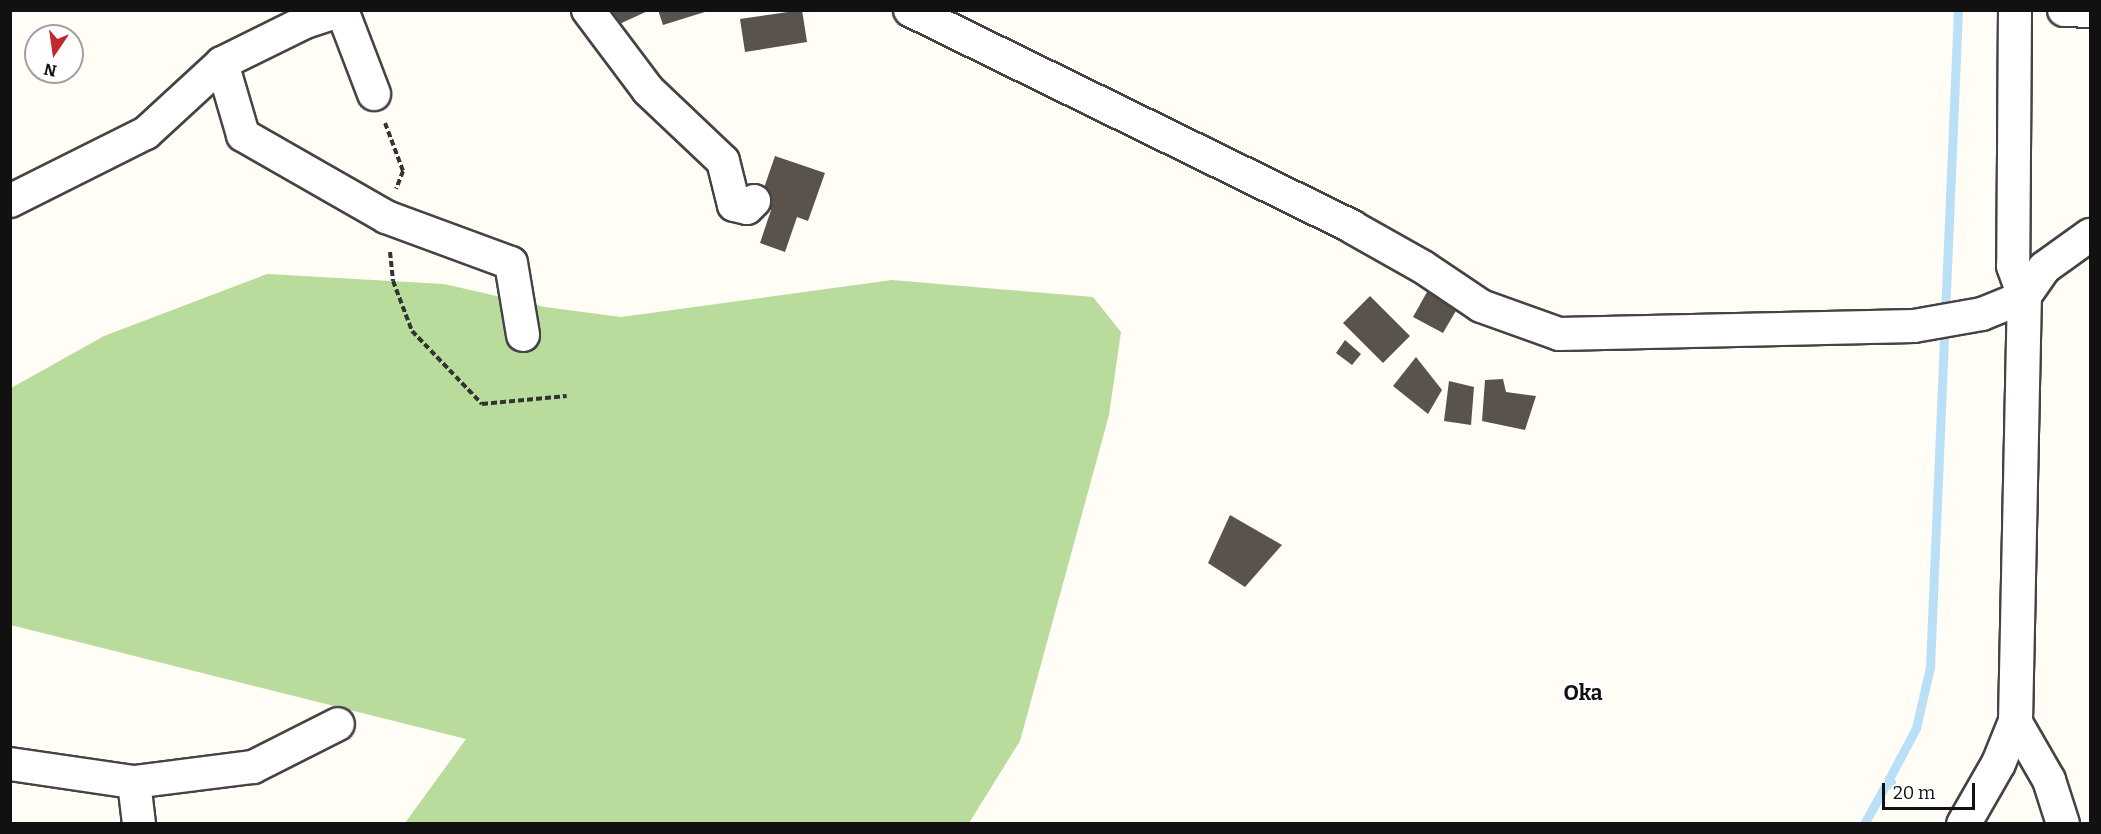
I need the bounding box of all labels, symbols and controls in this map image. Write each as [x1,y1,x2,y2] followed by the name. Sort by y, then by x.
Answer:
[24,24,84,84] north arrow
[42,59,58,81] text: N
[1563,680,1603,706] district label: Oka
[1885,771,1978,809] scale bar
[1893,782,1935,804] text: 20 m

